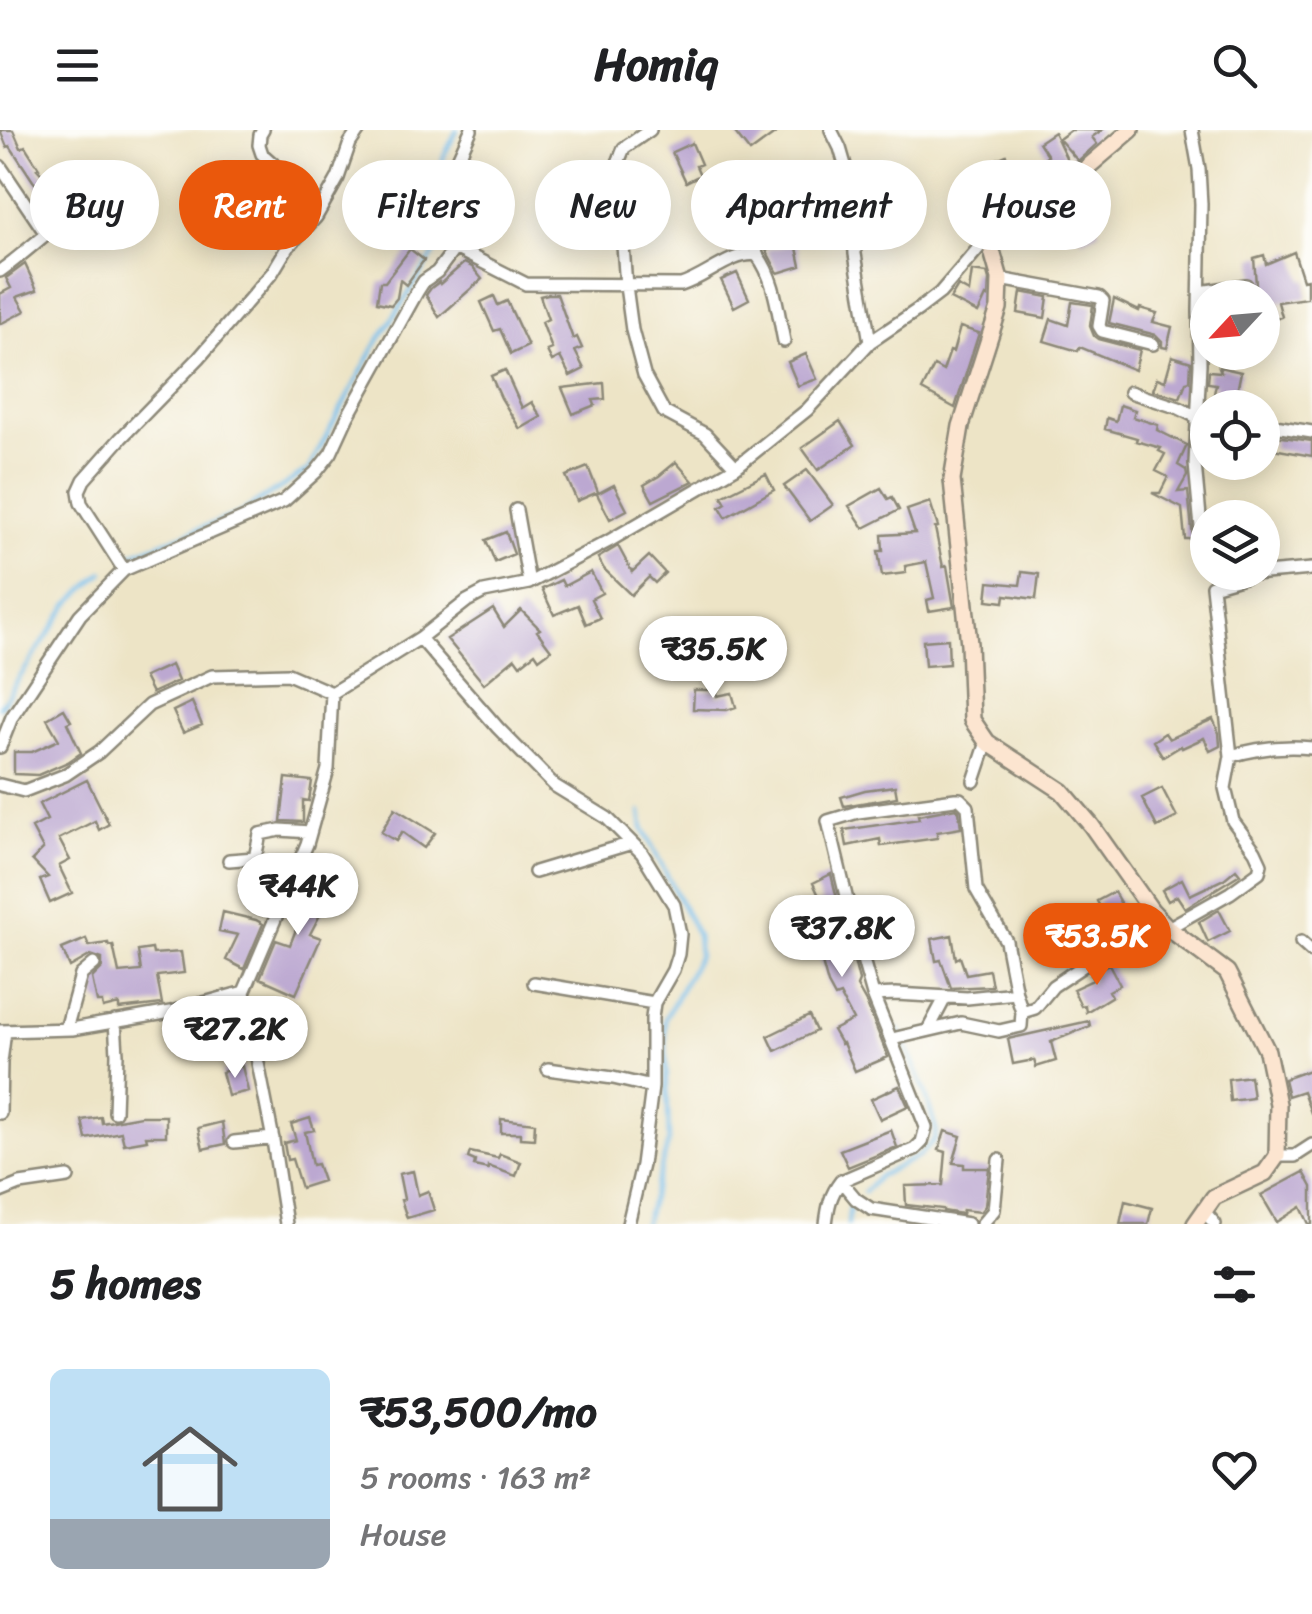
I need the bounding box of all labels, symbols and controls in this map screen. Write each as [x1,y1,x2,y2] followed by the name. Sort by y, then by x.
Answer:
[594,25,718,105] text: Homiq
[50,38,105,93] icon: menu
[1207,38,1262,93] icon: search
[30,160,159,250] chip: Buy
[179,160,322,250] chip: Rent
[342,160,515,250] chip: Filters
[535,160,671,250] chip: New
[691,160,927,250] chip: Apartment
[947,160,1111,250] chip: House
[1190,280,1280,370] north arrow
[1190,280,1280,590] map controls
[1190,390,1280,480] button: locate
[1190,500,1280,590] button: layers
[632,616,794,701] pin: ₹35.5K
[661,620,765,677] text: ₹35.5K
[239,853,357,938] pin: ₹44K
[259,857,337,914] text: ₹44K
[761,895,923,980] pin: ₹37.8K
[791,899,893,956] text: ₹37.8K
[1016,903,1178,988] pin: ₹53.5K
[1045,907,1149,964] text: ₹53.5K
[154,996,316,1081] pin: ₹27.2K
[184,1000,286,1057] text: ₹27.2K
[50,1247,201,1321] text: 5 homes
[1207,1257,1262,1312] icon: filters
[360,1375,597,1449] text: ₹53,500/mo
[130,1409,250,1529] icon: home
[1207,1442,1262,1497] icon: heart
[360,1449,591,1506] text: 5 rooms · 163 m²
[360,1506,446,1563] text: House

